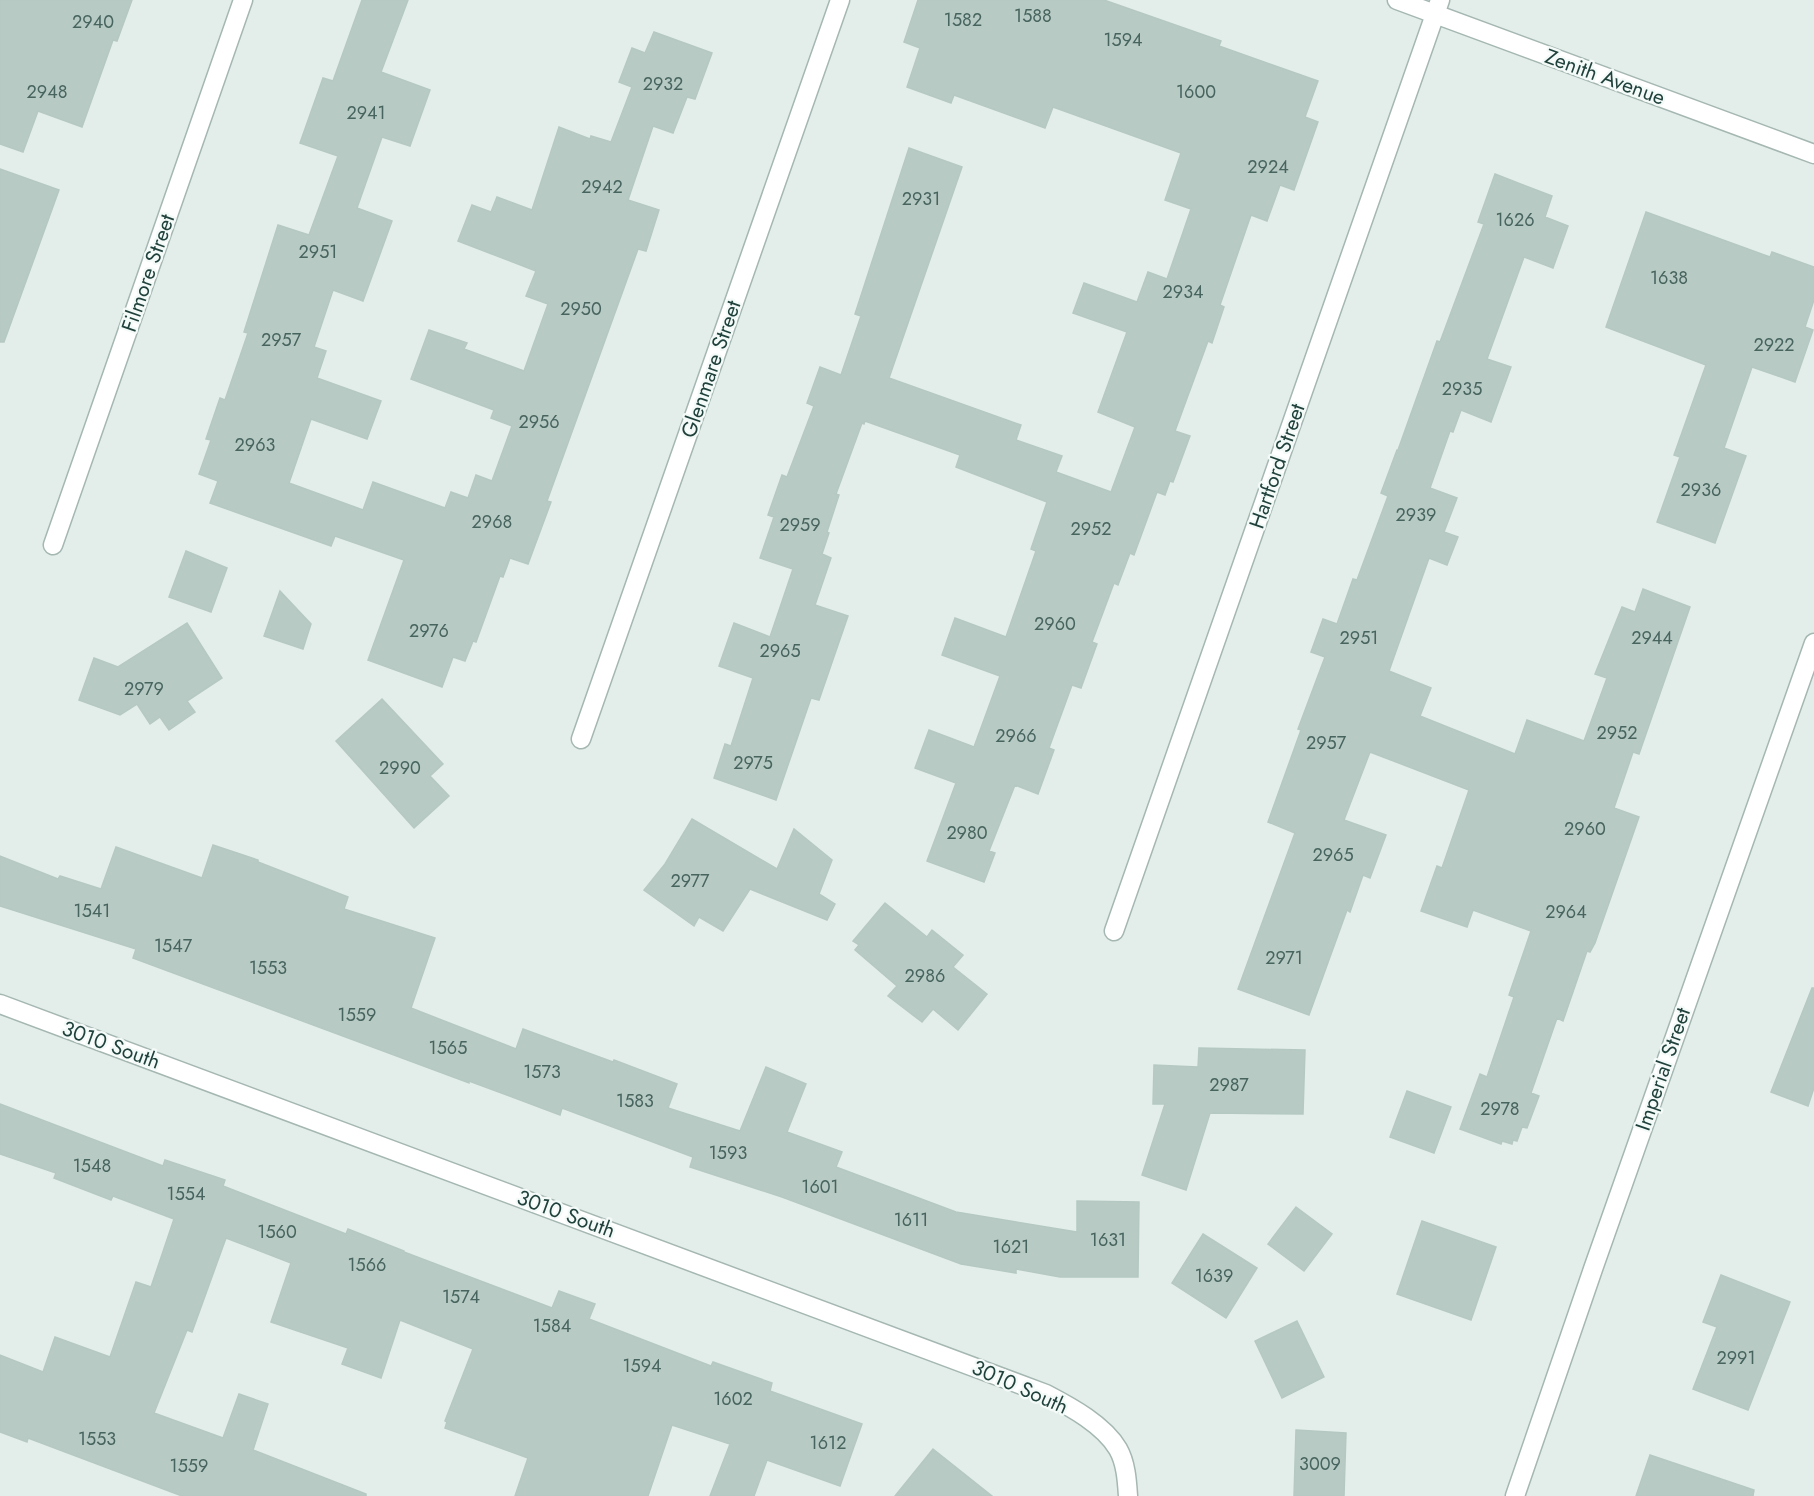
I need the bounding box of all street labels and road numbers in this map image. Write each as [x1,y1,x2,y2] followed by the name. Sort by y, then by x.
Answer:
[1541,41,1669,113] street label: Zenith Avenue
[114,210,182,336] street label: Filmore Street
[673,296,749,442] street label: Glenmare Street
[1242,399,1312,533] street label: Hartford Street
[1628,1003,1698,1135] street label: Imperial Street
[58,1013,164,1077] street label: 3010 South
[513,1182,619,1246] street label: 3010 South
[967,1352,1073,1422] street label: 3010 South

